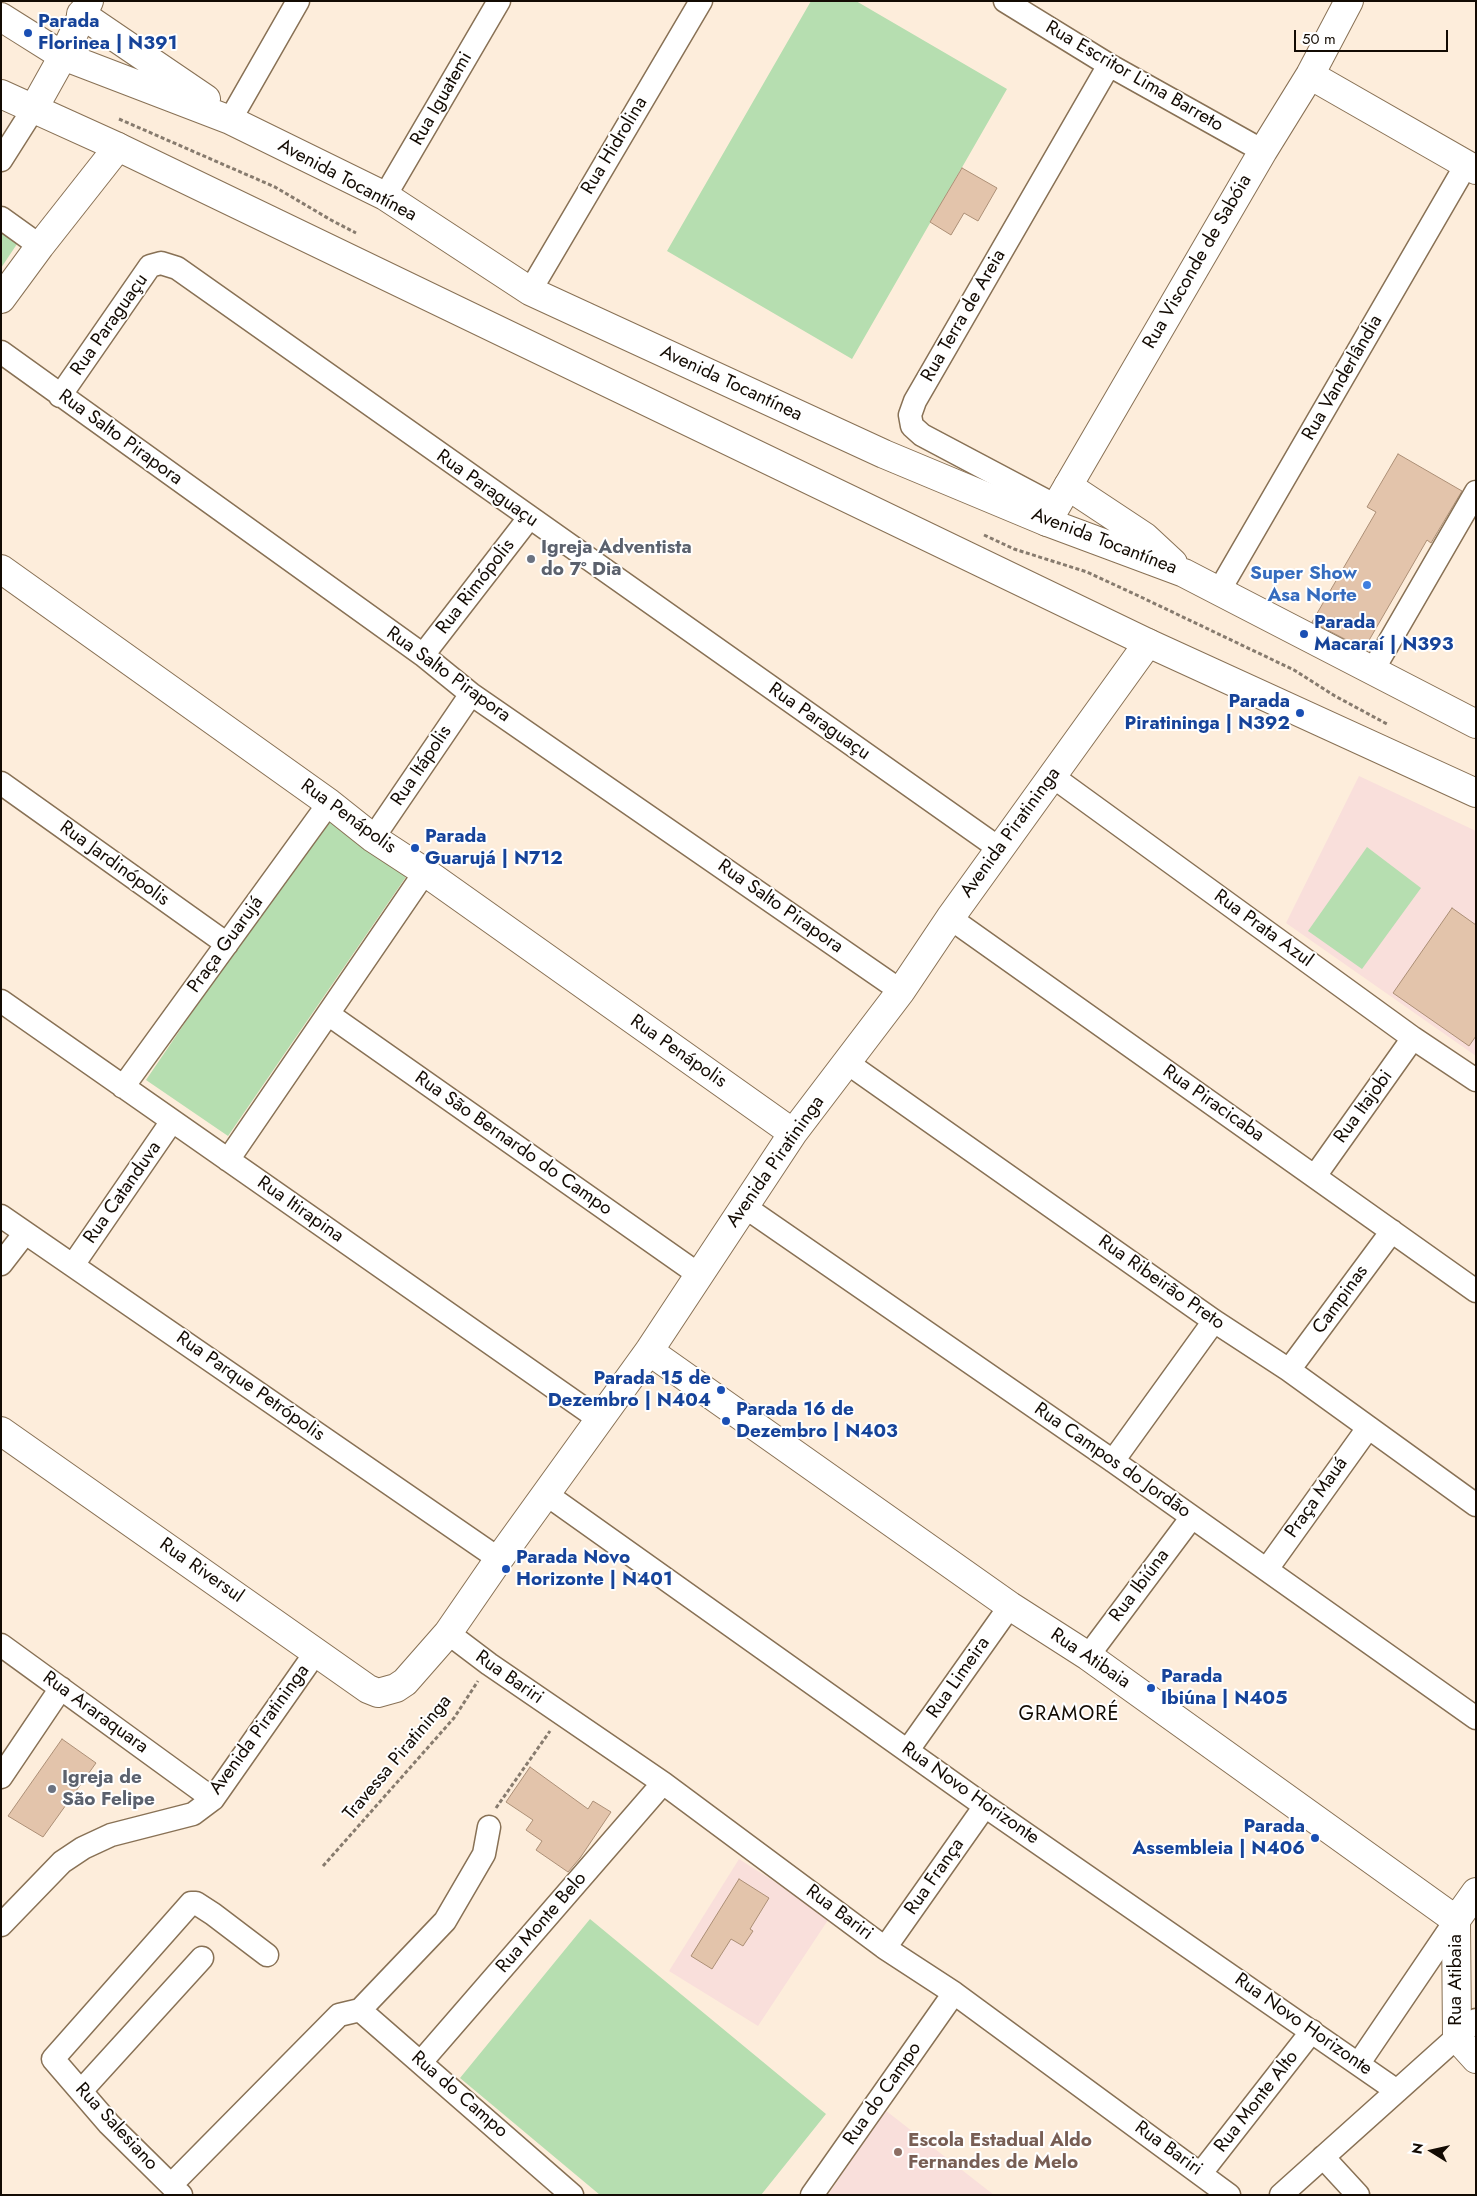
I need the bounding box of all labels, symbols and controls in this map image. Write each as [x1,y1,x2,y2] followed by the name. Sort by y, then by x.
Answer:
[38,11,177,55] place label: Parada Florinea | N391
[1041,17,1227,137] street label: Rua Escritor Lima Barreto
[1297,20,1451,52] scale bar
[22,27,34,39] marker: Parada Florinea | N391
[1302,28,1336,50] text: 50 m
[406,48,478,150] street label: Rua Iguatemi
[577,93,653,199] street label: Rua Hidrolina
[274,135,420,227] street label: Avenida Tocantínea
[1139,171,1257,353] street label: Rua Visconde de Sabóia
[917,246,1011,386] street label: Rua Terra de Areia
[67,270,153,380] street label: Rua Paraguaçu
[1298,311,1388,445] street label: Rua Vanderlândia
[656,341,806,427] street label: Avenida Tocantínea
[53,385,187,491] street label: Rua Salto Pirapora
[432,446,542,532] street label: Rua Paraguaçu
[1028,504,1180,580] street label: Avenida Tocantínea
[432,535,520,639] street label: Rua Rimópolis
[541,537,692,581] place label: Igreja Adventista do 7º Dia
[525,553,537,565] marker: Igreja Adventista do 7º Dia
[1250,563,1357,607] place label: Super Show Asa Norte
[1361,579,1373,591] marker: Super Show Asa Norte
[1314,612,1454,656] place label: Parada Macaraí | N393
[381,622,515,728] street label: Rua Salto Pirapora
[1298,628,1310,640] marker: Parada Macaraí | N393
[764,679,874,765] street label: Rua Paraguaçu
[1125,691,1290,735] place label: Parada Piratininga | N392
[1294,707,1306,719] marker: Parada Piratininga | N392
[387,721,457,811] street label: Rua Itápolis
[956,763,1066,903] street label: Avenida Piratininga
[296,775,400,859] street label: Rua Penápolis
[55,817,173,911] street label: Rua Jardinópolis
[425,826,563,870] place label: Parada Guarujá | N712
[409,842,421,854] marker: Parada Guarujá | N712
[713,855,847,959] street label: Rua Salto Pirapora
[1209,885,1317,973] street label: Rua Prata Azul
[183,892,269,998] street label: Praça Guarujá
[625,1010,731,1094] street label: Rua Penápolis
[1158,1061,1268,1147] street label: Rua Piracicaba
[1330,1066,1398,1148] street label: Rua Itajobi
[410,1067,616,1221] street label: Rua São Bernardo do Campo
[722,1092,830,1232] street label: Avenida Piratininga
[79,1137,167,1249] street label: Rua Catanduva
[252,1172,348,1248] street label: Rua Itirapina
[1093,1231,1229,1335] street label: Rua Ribeirão Preto
[1308,1261,1374,1339] street label: Campinas
[171,1327,329,1447] street label: Rua Parque Petrópolis
[548,1368,711,1412] place label: Parada 15 de Dezembro | N404
[715,1384,727,1396] marker: Parada 15 de Dezembro | N404
[1029,1398,1195,1524] street label: Rua Campos do Jordão
[736,1399,898,1443] place label: Parada 16 de Dezembro | N403
[720,1415,732,1427] marker: Parada 16 de Dezembro | N403
[1281,1453,1353,1543] street label: Praça Mauá
[155,1534,247,1608] street label: Rua Riversul
[1105,1545,1175,1627] street label: Rua Ibiúna
[516,1547,673,1591] place label: Parada Novo Horizonte | N401
[500,1563,512,1575] marker: Parada Novo Horizonte | N401
[1046,1624,1134,1694] street label: Rua Atibaia
[923,1633,995,1723] street label: Rua Limeira
[470,1646,548,1710] street label: Rua Bariri
[205,1660,315,1800] street label: Avenida Piratininga
[1161,1666,1287,1710] place label: Parada Ibiúna | N405
[38,1667,152,1759] street label: Rua Araraquara
[1145,1682,1157,1694] marker: Parada Ibiúna | N405
[339,1691,457,1825] street label: Travessa Piratininga
[1018,1703,1120,1727] district label: GRAMORÉ
[897,1738,1043,1850] street label: Rua Novo Horizonte
[62,1767,155,1811] place label: Igreja de São Felipe
[46,1783,58,1795] marker: Igreja de São Felipe
[1132,1816,1305,1860] place label: Parada Assembleia | N406
[1309,1832,1321,1844] marker: Parada Assembleia | N406
[900,1834,970,1920] street label: Rua França
[492,1868,592,1978] street label: Rua Monte Belo
[801,1880,877,1946] street label: Rua Bariri
[1445,1934,1467,2026] street label: Rua Atibaia
[1230,1969,1376,2081] street label: Rua Novo Horizonte
[839,2038,927,2150] street label: Rua do Campo
[1210,2046,1304,2158] street label: Rua Monte Alto
[406,2047,512,2143] street label: Rua do Campo
[70,2079,162,2175] street label: Rua Salesiano
[1130,2117,1206,2181] street label: Rua Bariri
[1407,2126,1457,2176] north arrow
[908,2130,1092,2174] place label: Escola Estadual Aldo Fernandes de Melo
[1406,2141,1428,2156] text: N
[892,2146,904,2158] marker: Escola Estadual Aldo Fernandes de Melo

